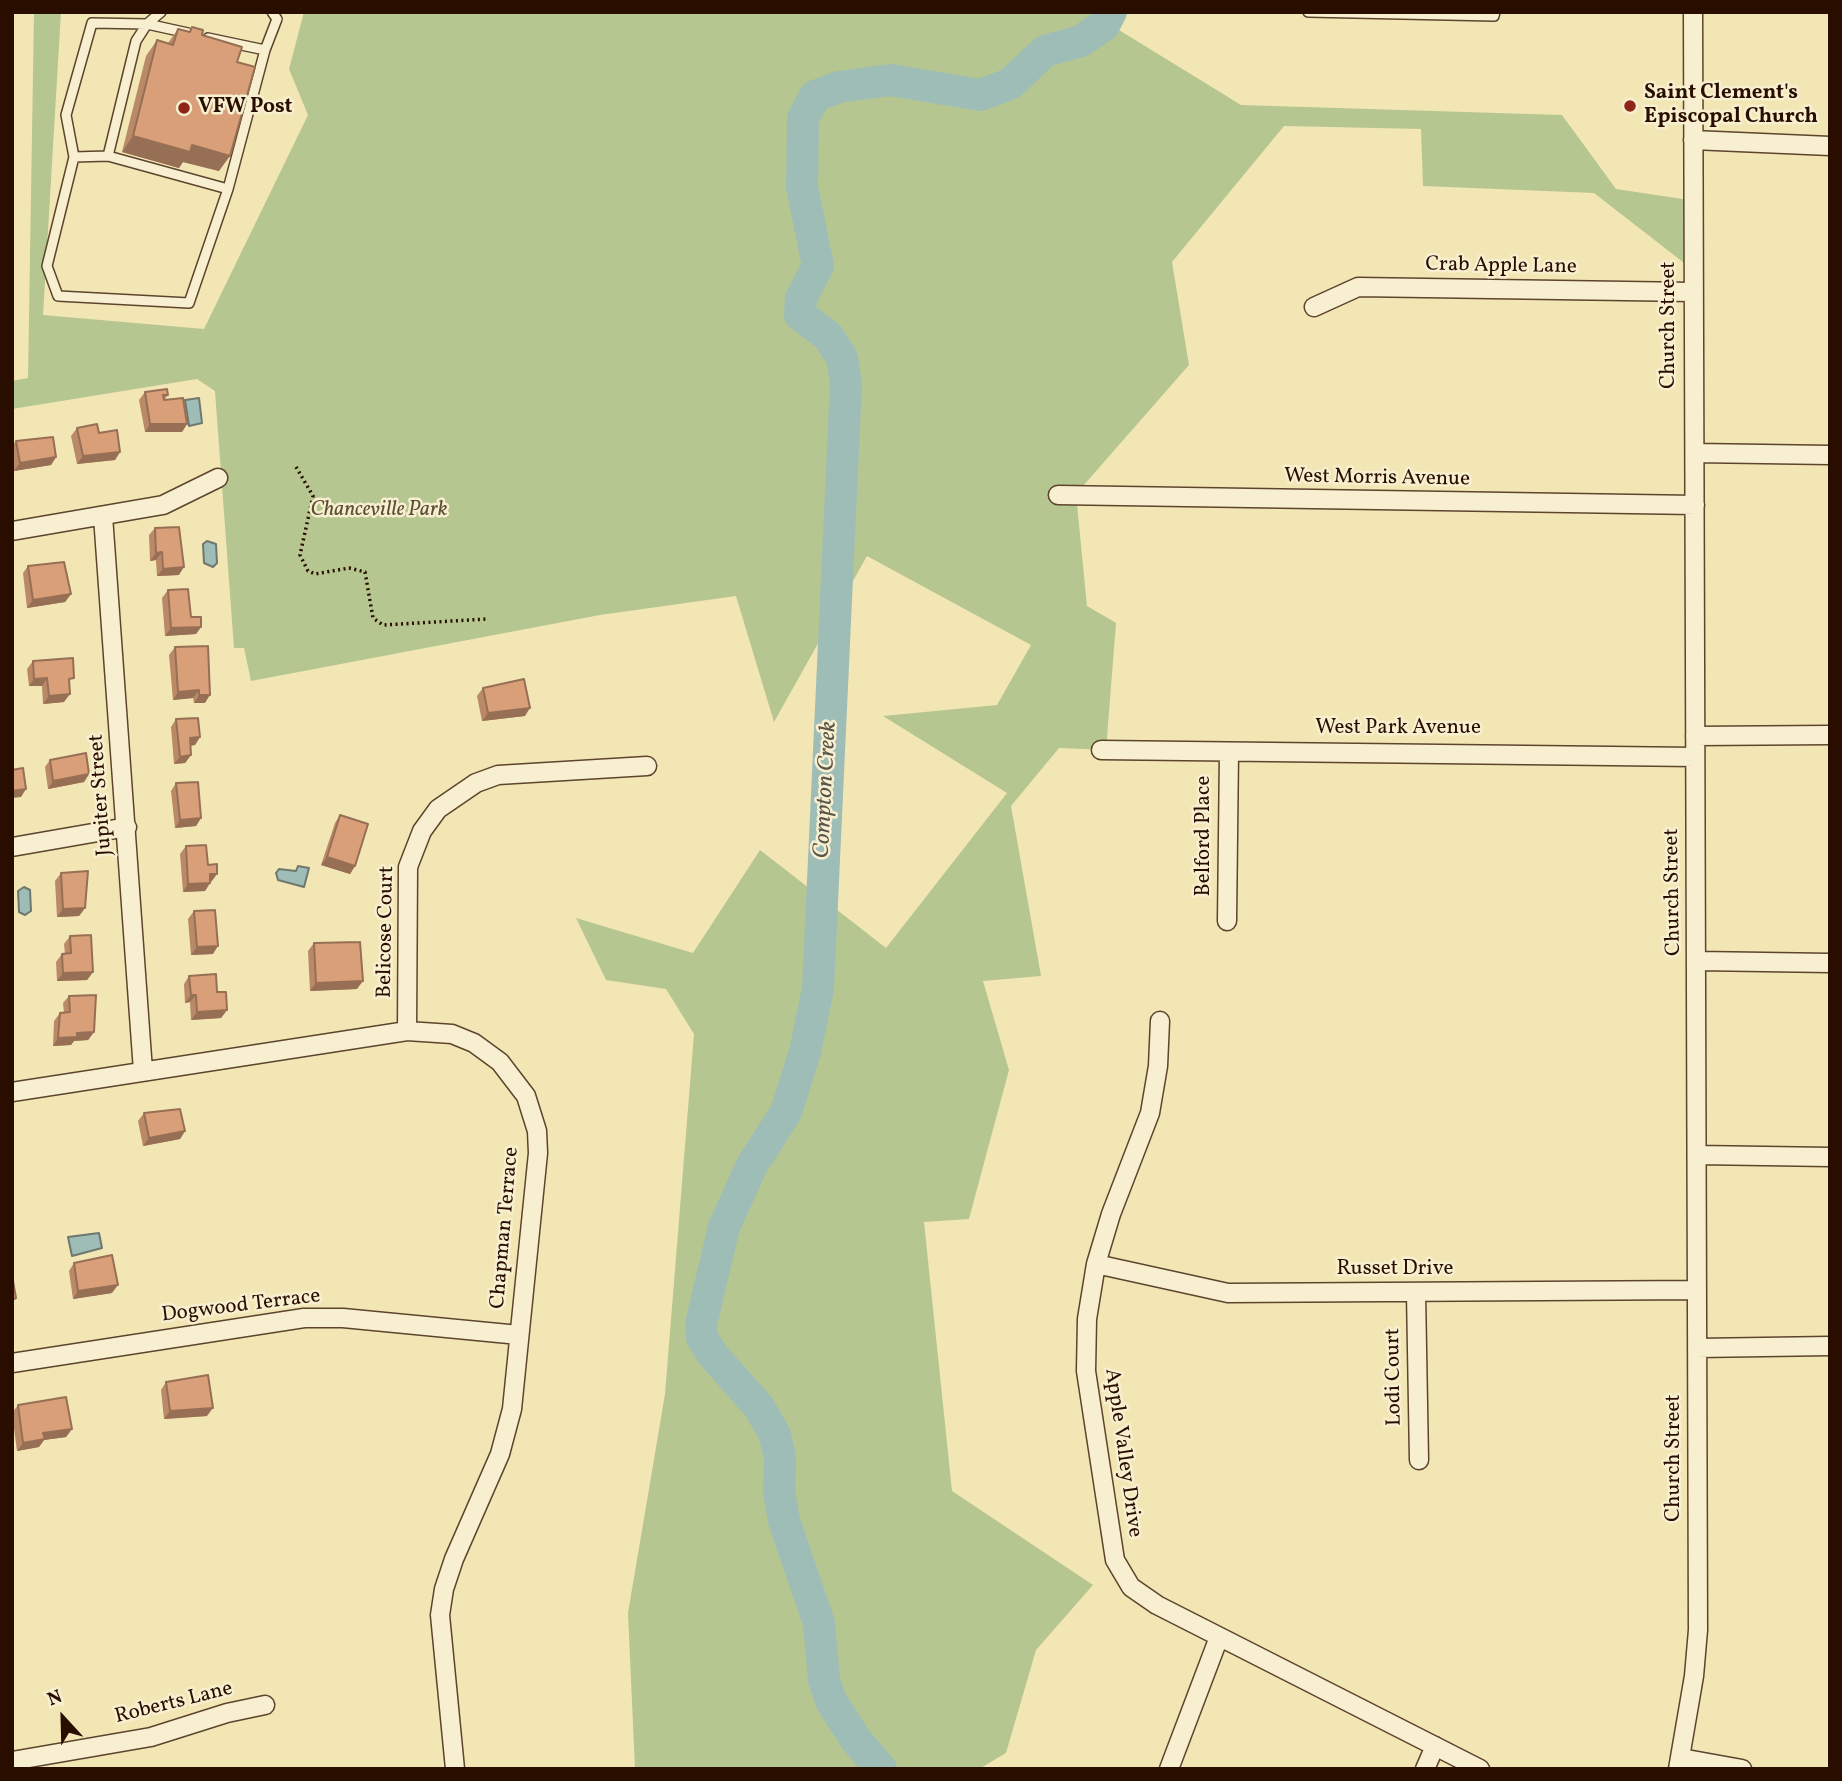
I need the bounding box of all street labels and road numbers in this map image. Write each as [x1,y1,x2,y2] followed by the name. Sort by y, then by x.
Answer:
[1425,253,1577,281] street label: Crab Apple Lane
[1657,261,1683,389] street label: Church Street
[1284,465,1470,493] street label: West Morris Avenue
[1315,716,1481,742] street label: West Park Avenue
[85,733,119,857] street label: Jupiter Street
[1192,776,1218,896] street label: Belford Place
[1660,828,1688,956] street label: Church Street
[373,866,401,998] street label: Belicose Court
[486,1146,526,1310] street label: Chapman Terrace
[1337,1257,1453,1283] street label: Russet Drive
[160,1285,322,1329] street label: Dogwood Terrace
[1382,1328,1408,1426] street label: Lodi Court
[1098,1367,1146,1539] street label: Apple Valley Drive
[1662,1394,1688,1522] street label: Church Street
[113,1677,235,1731] street label: Roberts Lane

